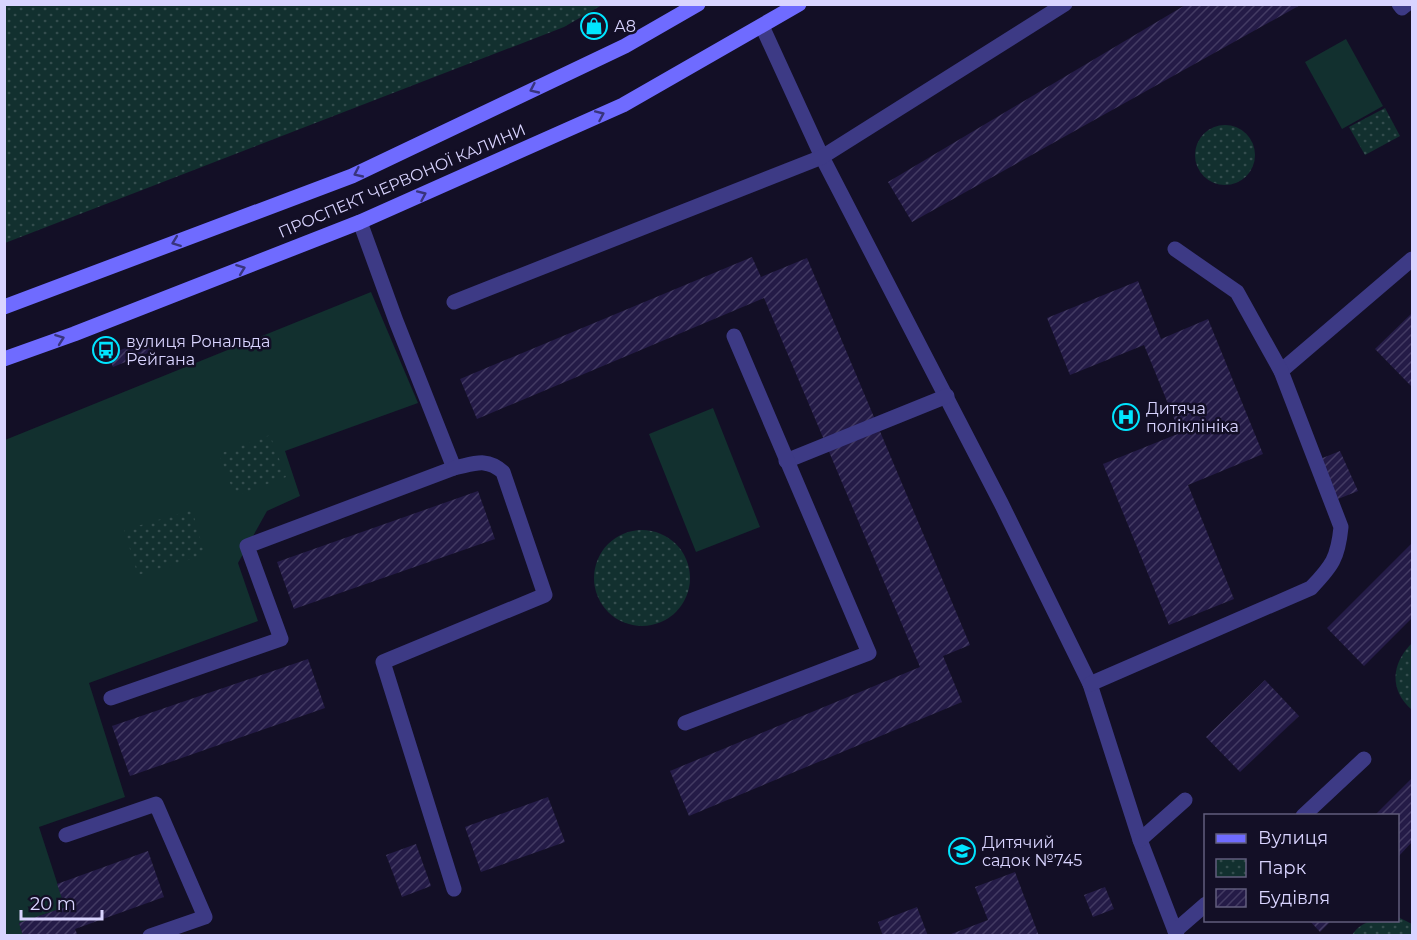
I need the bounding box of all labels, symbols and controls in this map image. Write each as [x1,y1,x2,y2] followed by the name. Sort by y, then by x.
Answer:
[579,11,609,41] shop icon: А8
[614,17,636,36] place label: А8
[530,82,541,94] one-way arrow
[593,111,604,123] one-way arrow
[275,119,529,242] street label: ПРОСПЕКТ ЧЕРВОНОЇ КАЛИНИ
[354,165,365,177] one-way arrow
[415,190,426,202] one-way arrow
[171,235,182,247] one-way arrow
[236,263,246,276] one-way arrow
[126,332,270,369] place label: вулиця Рональда Рейгана
[54,334,64,347] one-way arrow
[91,335,121,365] bus stop icon: вулиця Рональда Рейгана
[1146,399,1239,436] place label: Дитяча поліклініка
[1111,402,1141,432] hospital icon: Дитяча поліклініка
[1204,814,1399,922] legend
[1258,827,1328,849] text: Вулиця
[982,833,1082,870] place label: Дитячий садок №745
[947,836,977,866] school or university icon: Дитячий садок №745
[1258,857,1307,879] text: Парк
[21,883,102,921] scale bar
[1258,887,1330,909] text: Будівля
[30,893,76,915] text: 20 m

